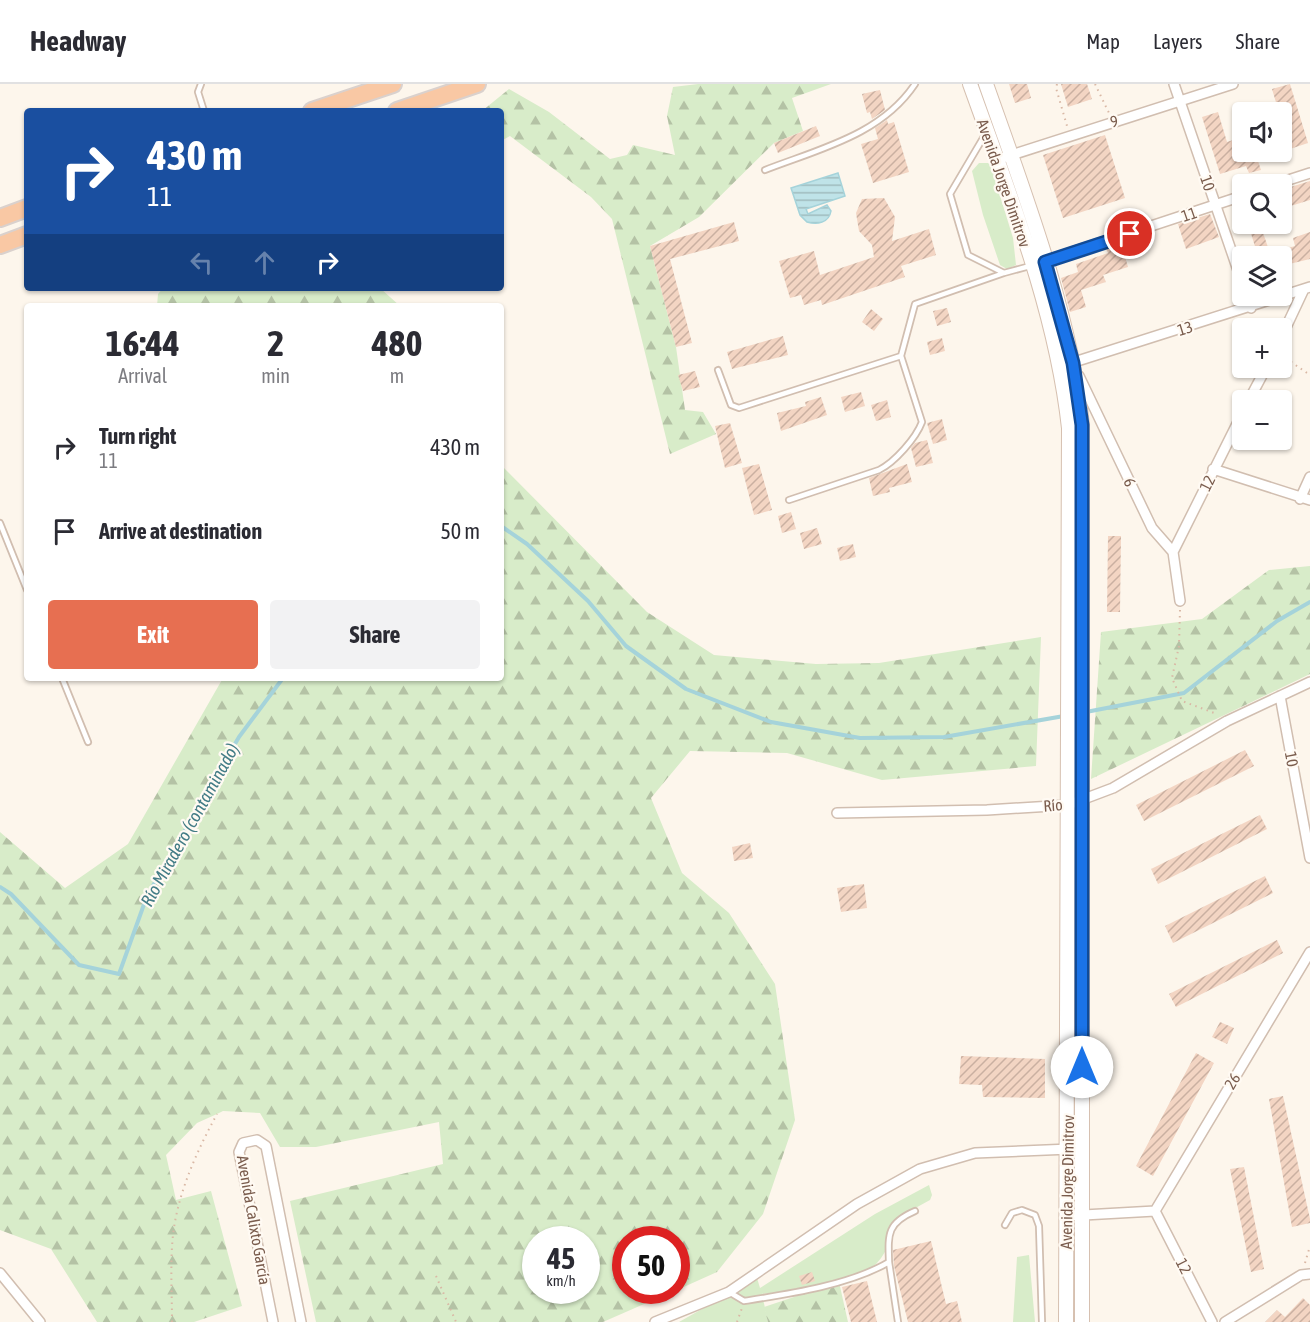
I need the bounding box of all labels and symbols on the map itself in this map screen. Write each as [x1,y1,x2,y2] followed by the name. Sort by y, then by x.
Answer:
[1108,111,1120,131] street label: 9
[973,117,1034,250] street label: Avenida Jorge Dimitrov
[1197,173,1219,193] street label: 10
[1179,203,1199,225] street label: 11
[1104,208,1155,259] pin
[1175,317,1195,339] street label: 13
[1196,472,1218,494] street label: 12
[1120,475,1140,489] street label: 6
[136,740,243,910] water label: Río Miradero (contaminado)
[1282,750,1302,768] street label: 10
[1043,795,1063,815] street label: Río
[1050,1035,1114,1099] position arrow
[1220,1070,1244,1092] street label: 26
[1057,1114,1078,1249] street label: Avenida Jorge Dimitrov
[234,1154,274,1286] street label: Avenida Calixto García
[612,1226,690,1304] speed limit sign: 50
[1173,1255,1195,1277] street label: 12

